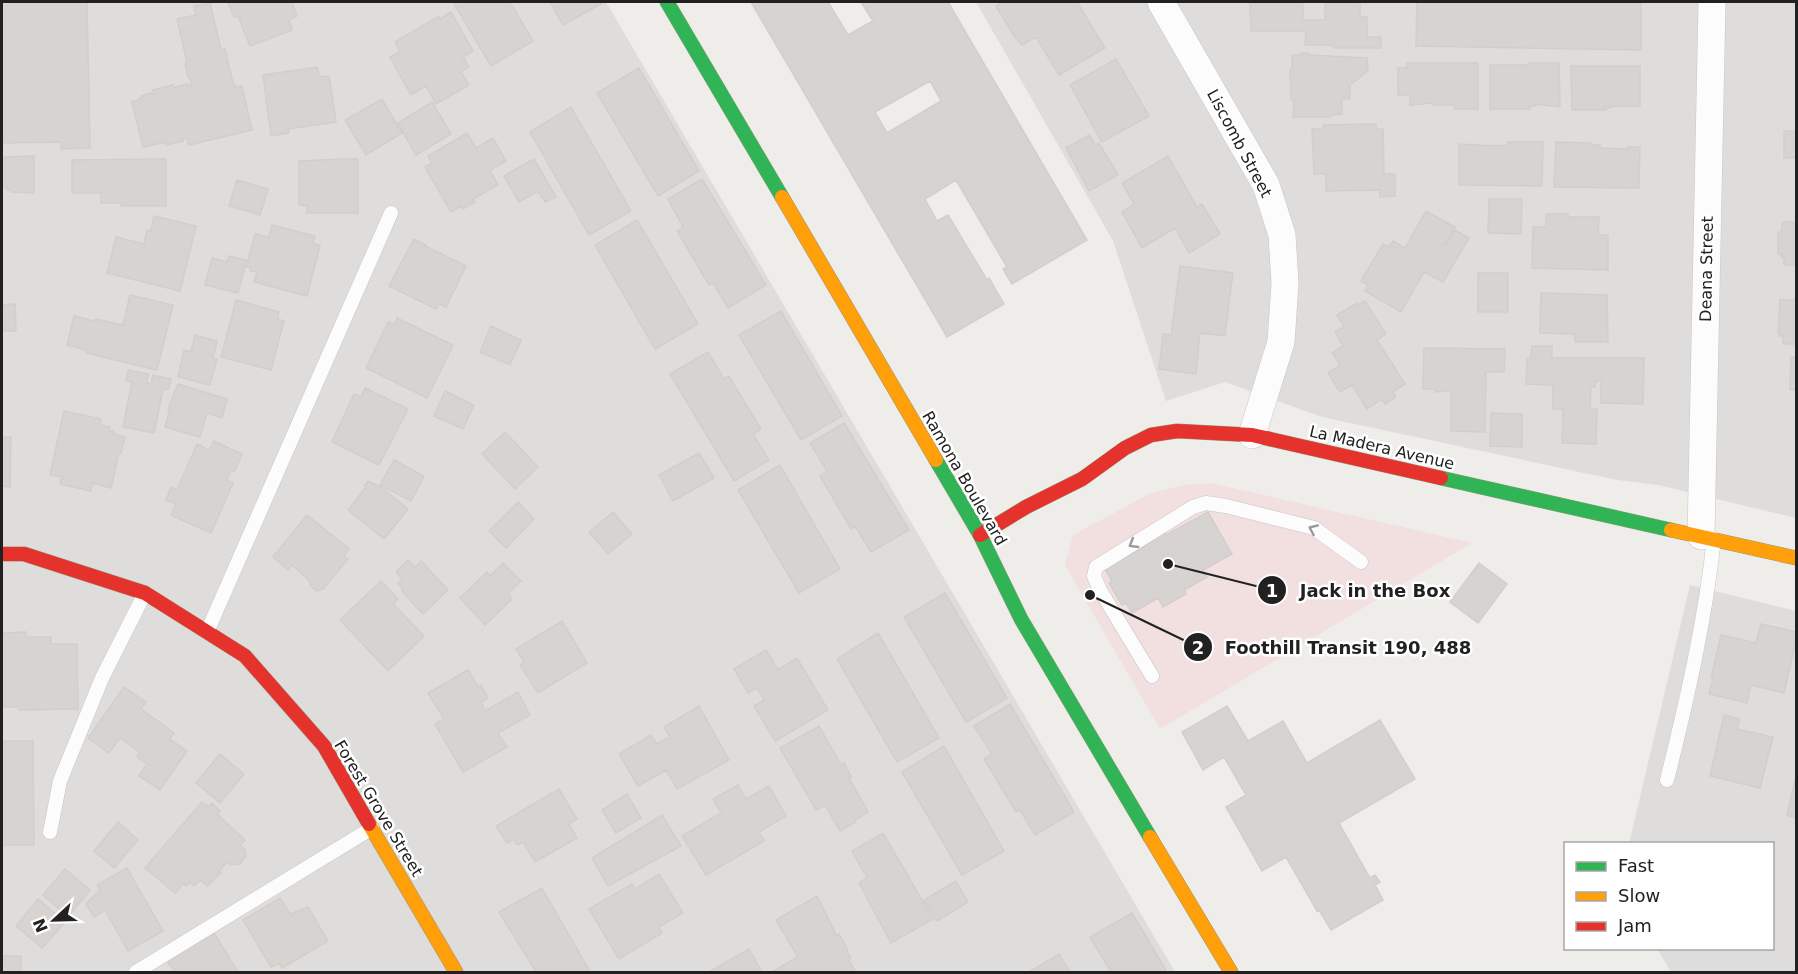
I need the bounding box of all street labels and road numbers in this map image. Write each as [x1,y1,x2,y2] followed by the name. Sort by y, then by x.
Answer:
[1203,86,1276,201] street label: Liscomb Street
[1696,216,1717,322] street label: Deana Street
[918,408,1011,549] street label: Ramona Boulevard
[1307,422,1456,473] street label: La Madera Avenue
[330,737,427,880] street label: Forest Grove Street

